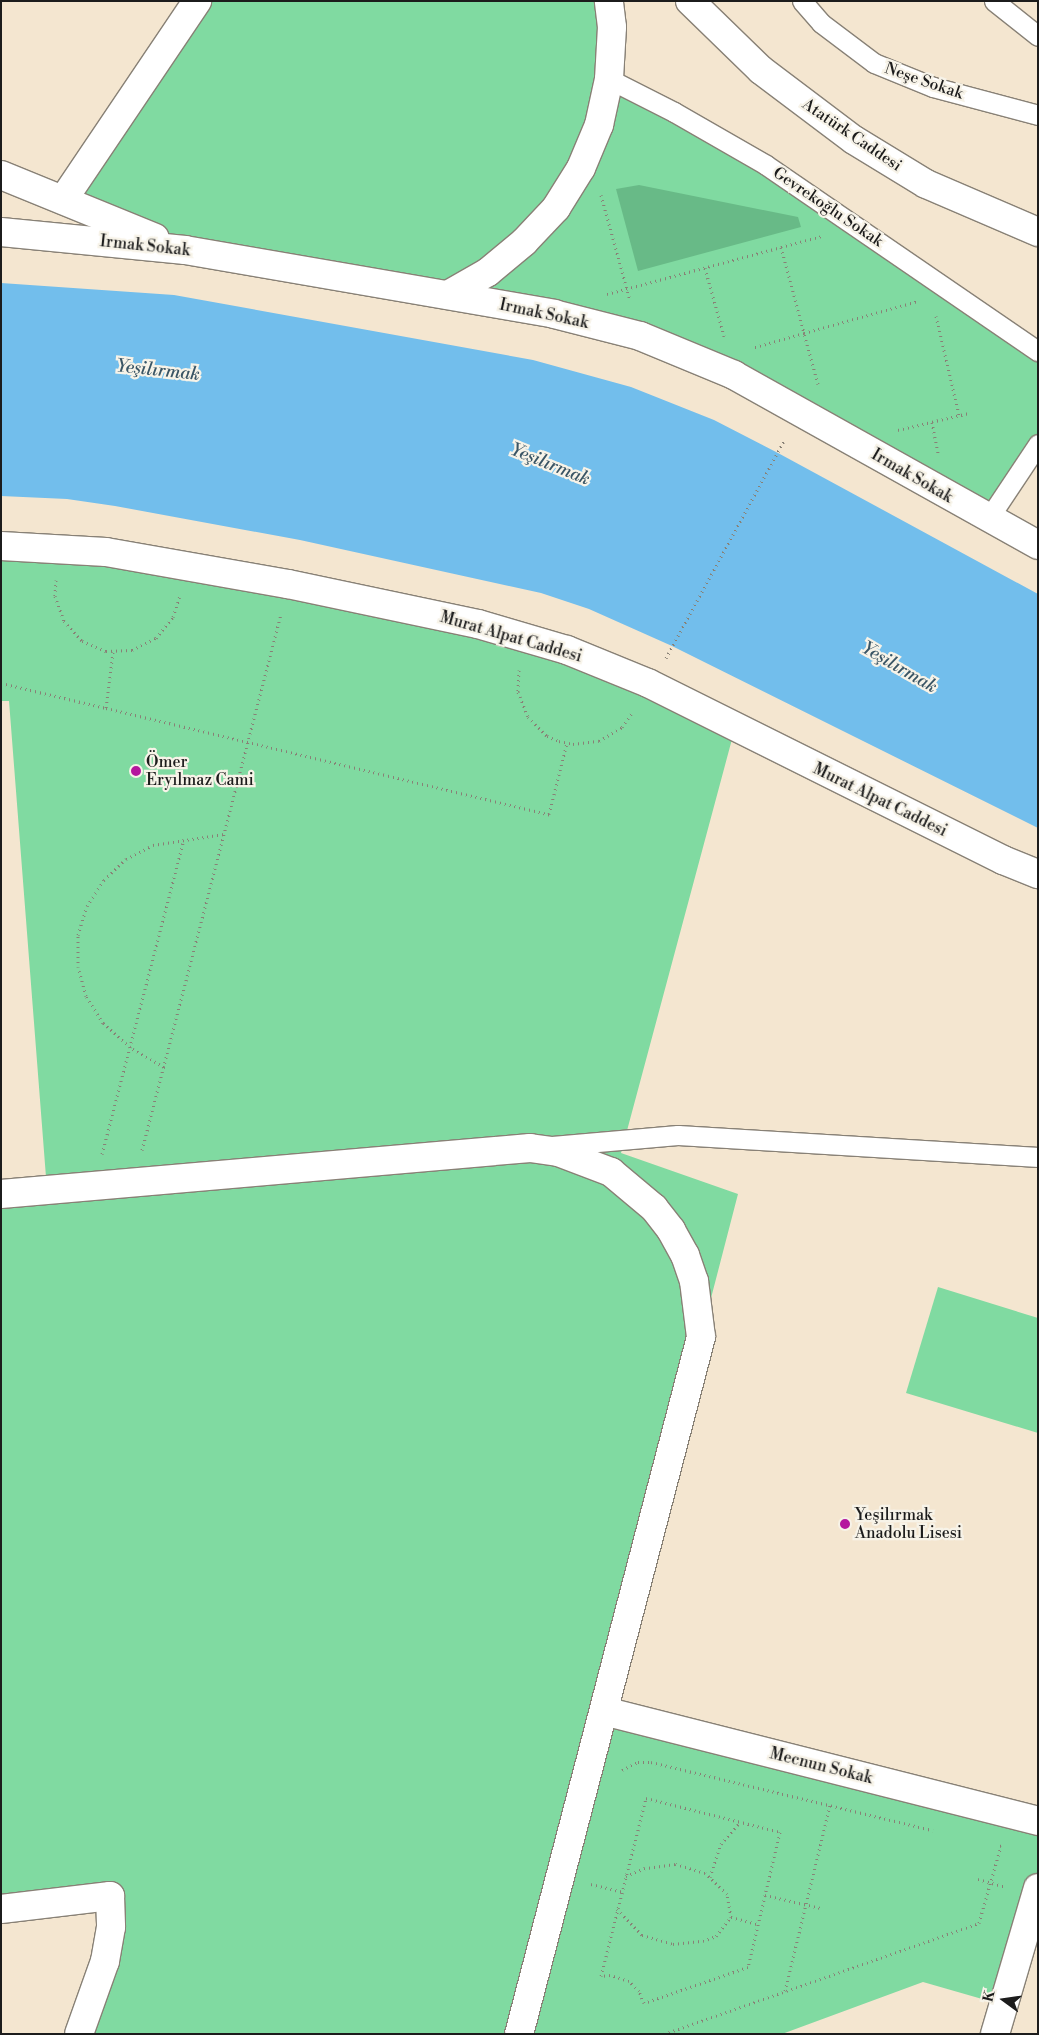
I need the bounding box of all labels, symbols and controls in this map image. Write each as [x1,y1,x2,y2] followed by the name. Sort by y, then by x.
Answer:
[882,59,966,103] street label: Neşe Sokak
[799,95,905,175] street label: Atatürk Caddesi
[769,163,887,251] street label: Gevrekoğlu Sokak
[99,232,191,260] street label: Irmak Sokak
[498,295,590,333] street label: Irmak Sokak
[115,356,201,386] water label: Yeşilırmak
[507,439,593,491] water label: Yeşilırmak
[868,445,956,507] street label: Irmak Sokak
[438,608,584,666] street label: Murat Alpat Caddesi
[857,638,941,698] water label: Yeşilırmak
[146,752,254,790] place label: Ömer Eryılmaz Cami
[810,759,950,841] street label: Murat Alpat Caddesi
[130,765,142,777] marker: Ömer Eryılmaz Cami
[855,1505,962,1543] place label: Yeşilırmak Anadolu Lisesi
[839,1518,851,1530] marker: Yeşilırmak Anadolu Lisesi
[768,1744,874,1788] street label: Mecnun Sokak
[979,1975,1029,2025] north arrow
[979,1989,1000,2004] text: K

